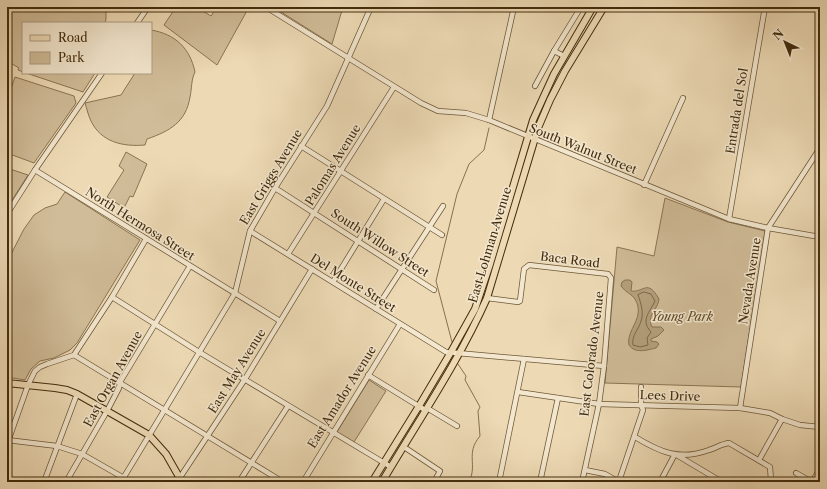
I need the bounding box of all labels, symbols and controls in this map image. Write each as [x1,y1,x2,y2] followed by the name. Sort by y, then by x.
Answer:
[22,22,152,74] legend
[765,22,805,62] north arrow
[770,26,787,43] text: N
[58,30,88,45] text: Road
[58,50,85,65] text: Park
[722,66,751,155] street label: Entrada del Sol
[527,120,640,177] street label: South Walnut Street
[302,121,364,208] street label: Palomas Avenue
[236,126,305,227] street label: East Griggs Avenue
[83,184,198,264] street label: North Hermosa Street
[465,185,514,305] street label: East Lohman Avenue
[328,205,433,280] street label: South Willow Street
[735,236,764,325] street label: Nevada Avenue
[539,248,601,271] street label: Baca Road
[308,250,399,315] street label: Del Monte Street
[576,290,607,417] street label: East Colorado Avenue
[651,309,714,324] park label: Young Park
[205,325,269,416] street label: East May Avenue
[80,328,145,429] street label: East Organ Avenue
[304,343,379,451] street label: East Amador Avenue
[639,387,701,404] street label: Lees Drive

